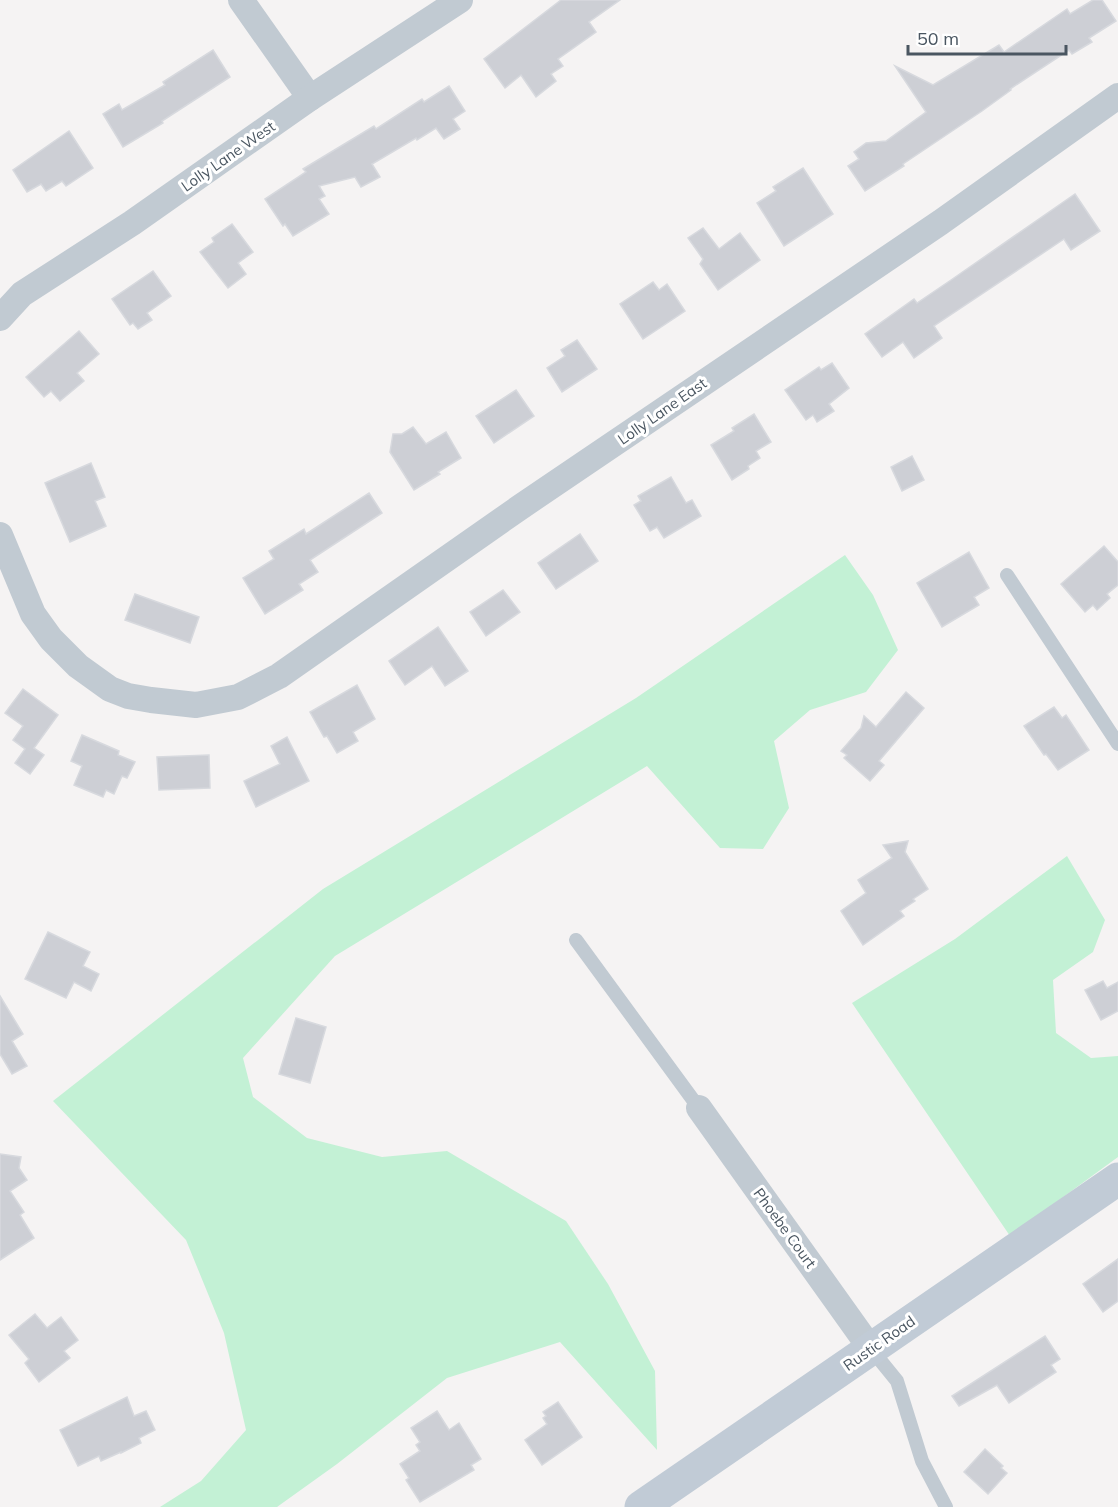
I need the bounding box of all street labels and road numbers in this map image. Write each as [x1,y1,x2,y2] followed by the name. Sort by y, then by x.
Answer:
[177,117,279,195] street label: Lolly Lane West
[614,373,710,449] street label: Lolly Lane East
[750,1184,820,1272] street label: Phoebe Court
[839,1311,919,1375] street label: Rustic Road

